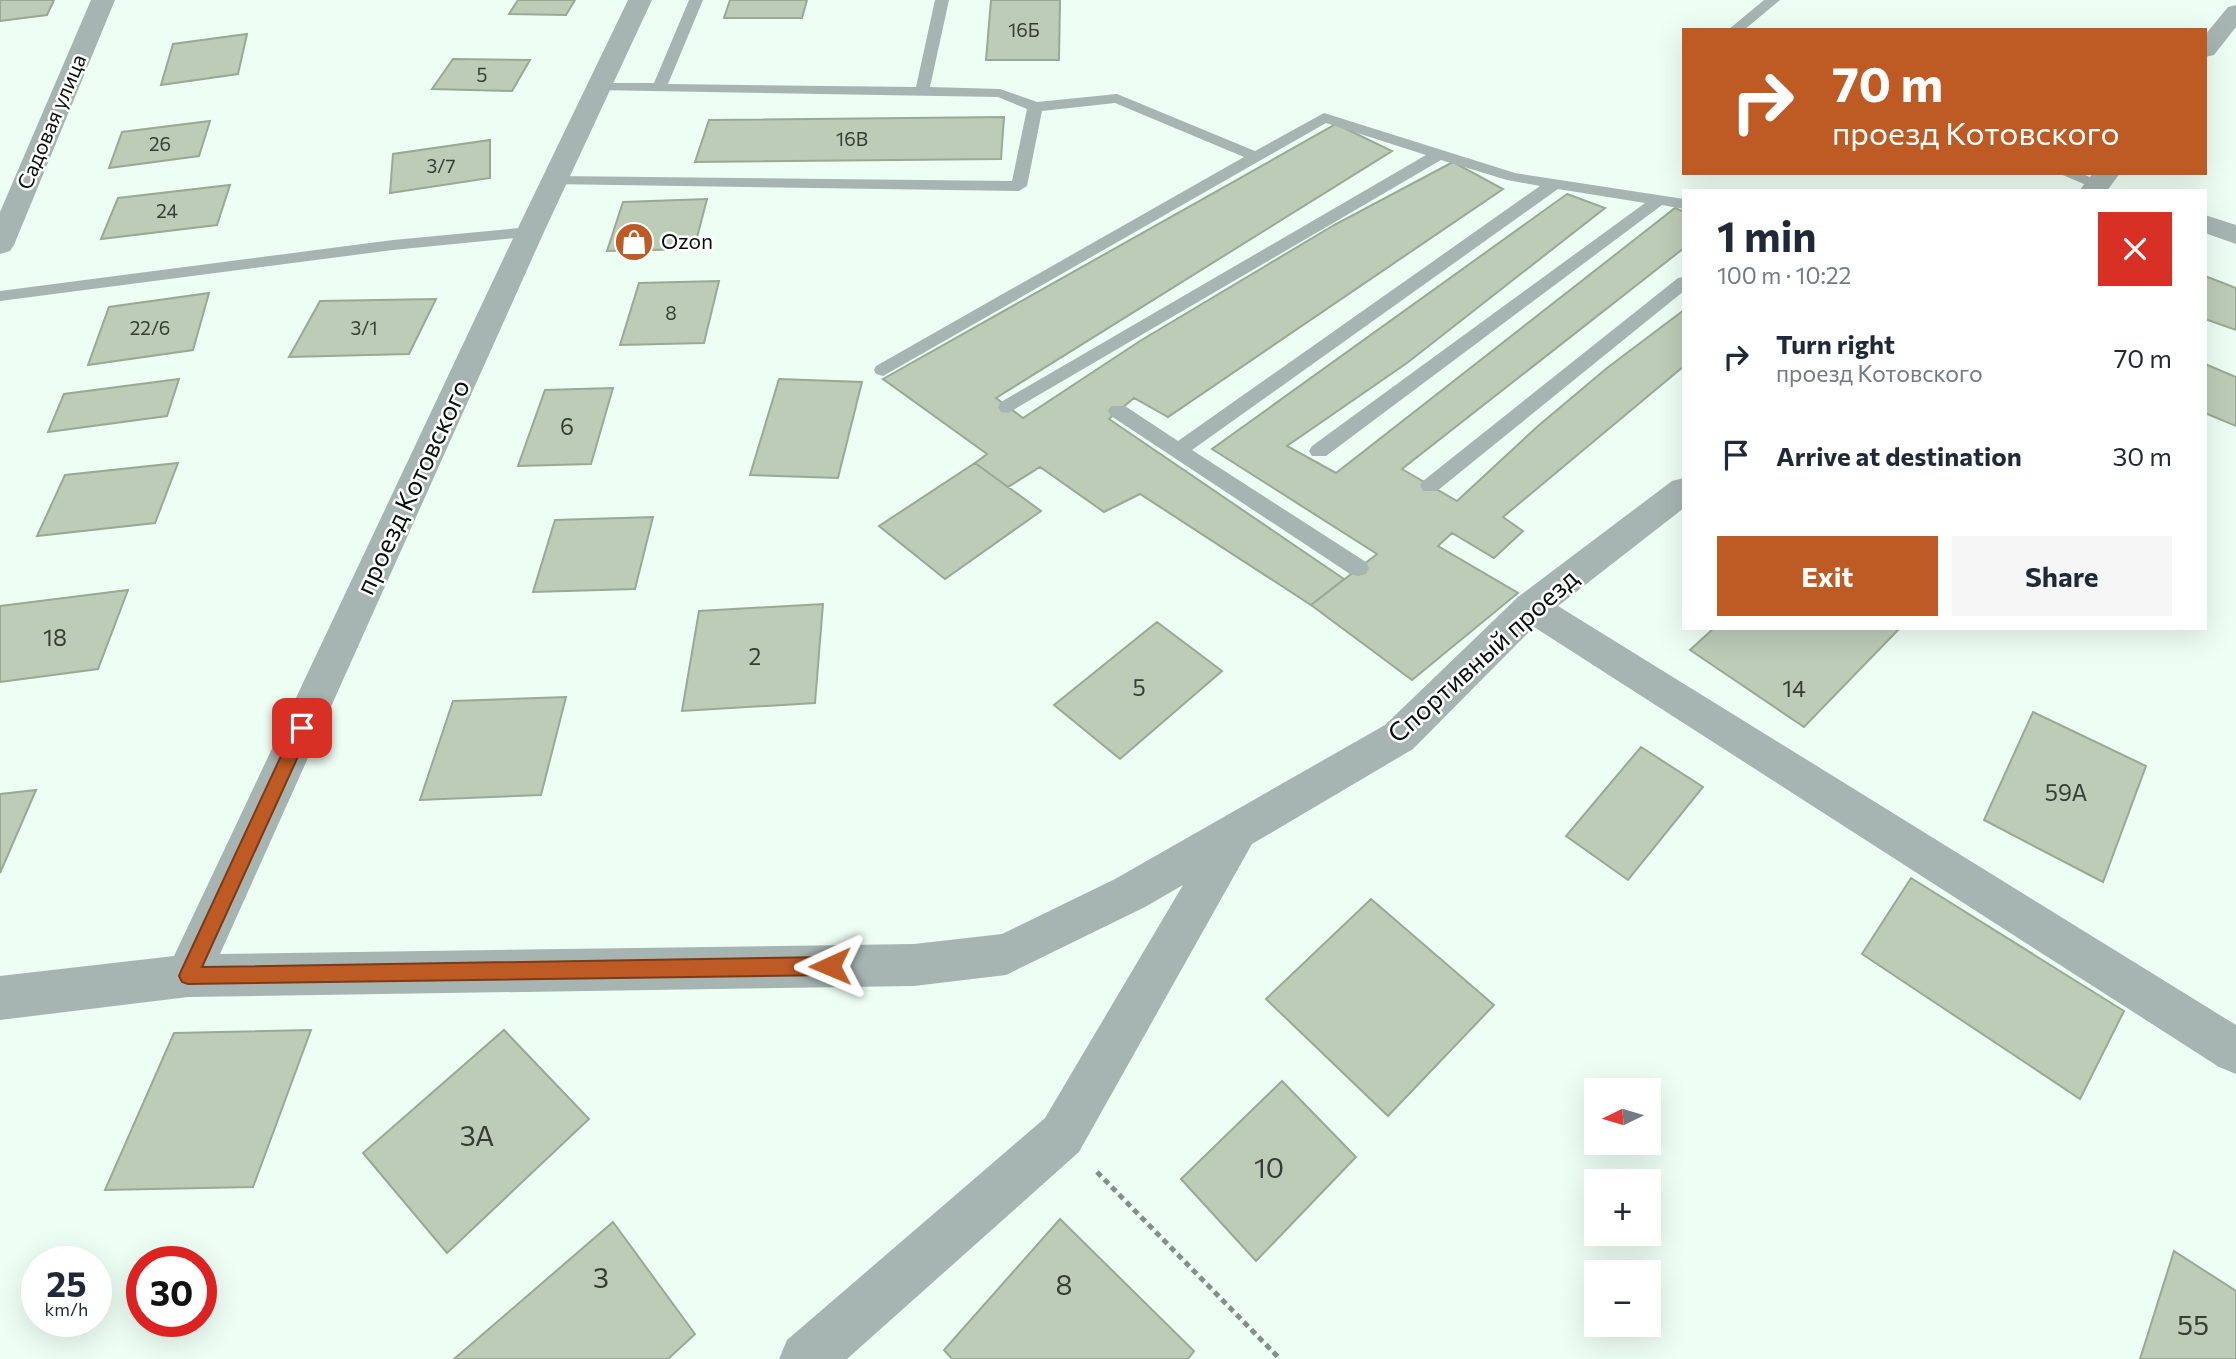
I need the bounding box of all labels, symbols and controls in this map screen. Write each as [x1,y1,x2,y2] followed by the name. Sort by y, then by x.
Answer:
[1008,18,1040,41] house number: 16Б
[11,50,90,193] street label: Садовая улица
[1832,52,1943,112] text: 70 m
[1717,56,1808,147] icon: right
[477,63,487,86] house number: 5
[1832,112,2120,152] text: проезд Котовского
[836,127,868,150] house number: 16В
[149,132,171,155] house number: 26
[427,154,455,177] house number: 3/7
[156,199,178,222] house number: 24
[1717,209,1817,261] text: 1 min
[2098,212,2172,286] button: close
[613,221,655,263] shop icon: Ozon
[661,228,713,253] place label: Ozon
[1717,261,1851,289] text: 100 m · 10:22
[665,301,677,324] house number: 8
[130,316,170,339] house number: 22/6
[350,316,378,339] house number: 3/1
[1776,328,1895,359] text: Turn right
[1717,338,1755,376] icon: right
[2114,342,2172,373] text: 70 m
[1776,359,1983,387] text: проезд Котовского
[348,374,475,599] street label: проезд Котовского
[560,412,574,440] house number: 6
[1717,436,1755,474] icon: arrive
[1776,440,2022,471] text: Arrive at destination
[2113,440,2172,471] text: 30 m
[1717,536,1938,616] button: Exit
[1952,536,2172,616] button: Share
[1381,561,1583,748] street label: Спортивный проезд
[43,623,67,651] house number: 18
[749,642,761,670] house number: 2
[1132,673,1146,701] house number: 5
[1782,674,1806,702] house number: 14
[272,698,332,758] pin
[283,709,321,747] icon: arrive
[2045,778,2087,806] house number: 59А
[793,929,867,1003] position arrow
[1584,1078,1661,1155] north arrow
[1584,1078,1661,1337] map controls
[460,1118,494,1152] house number: 3А
[1254,1150,1284,1184] house number: 10
[1584,1169,1661,1246] button: +
[126,1246,217,1337] speed limit sign: 30
[593,1260,609,1294] house number: 3
[1584,1260,1661,1337] button: −
[46,1261,87,1304] text: 25
[1056,1267,1073,1301] house number: 8
[45,1298,88,1320] text: km/h
[2177,1307,2209,1341] house number: 55

